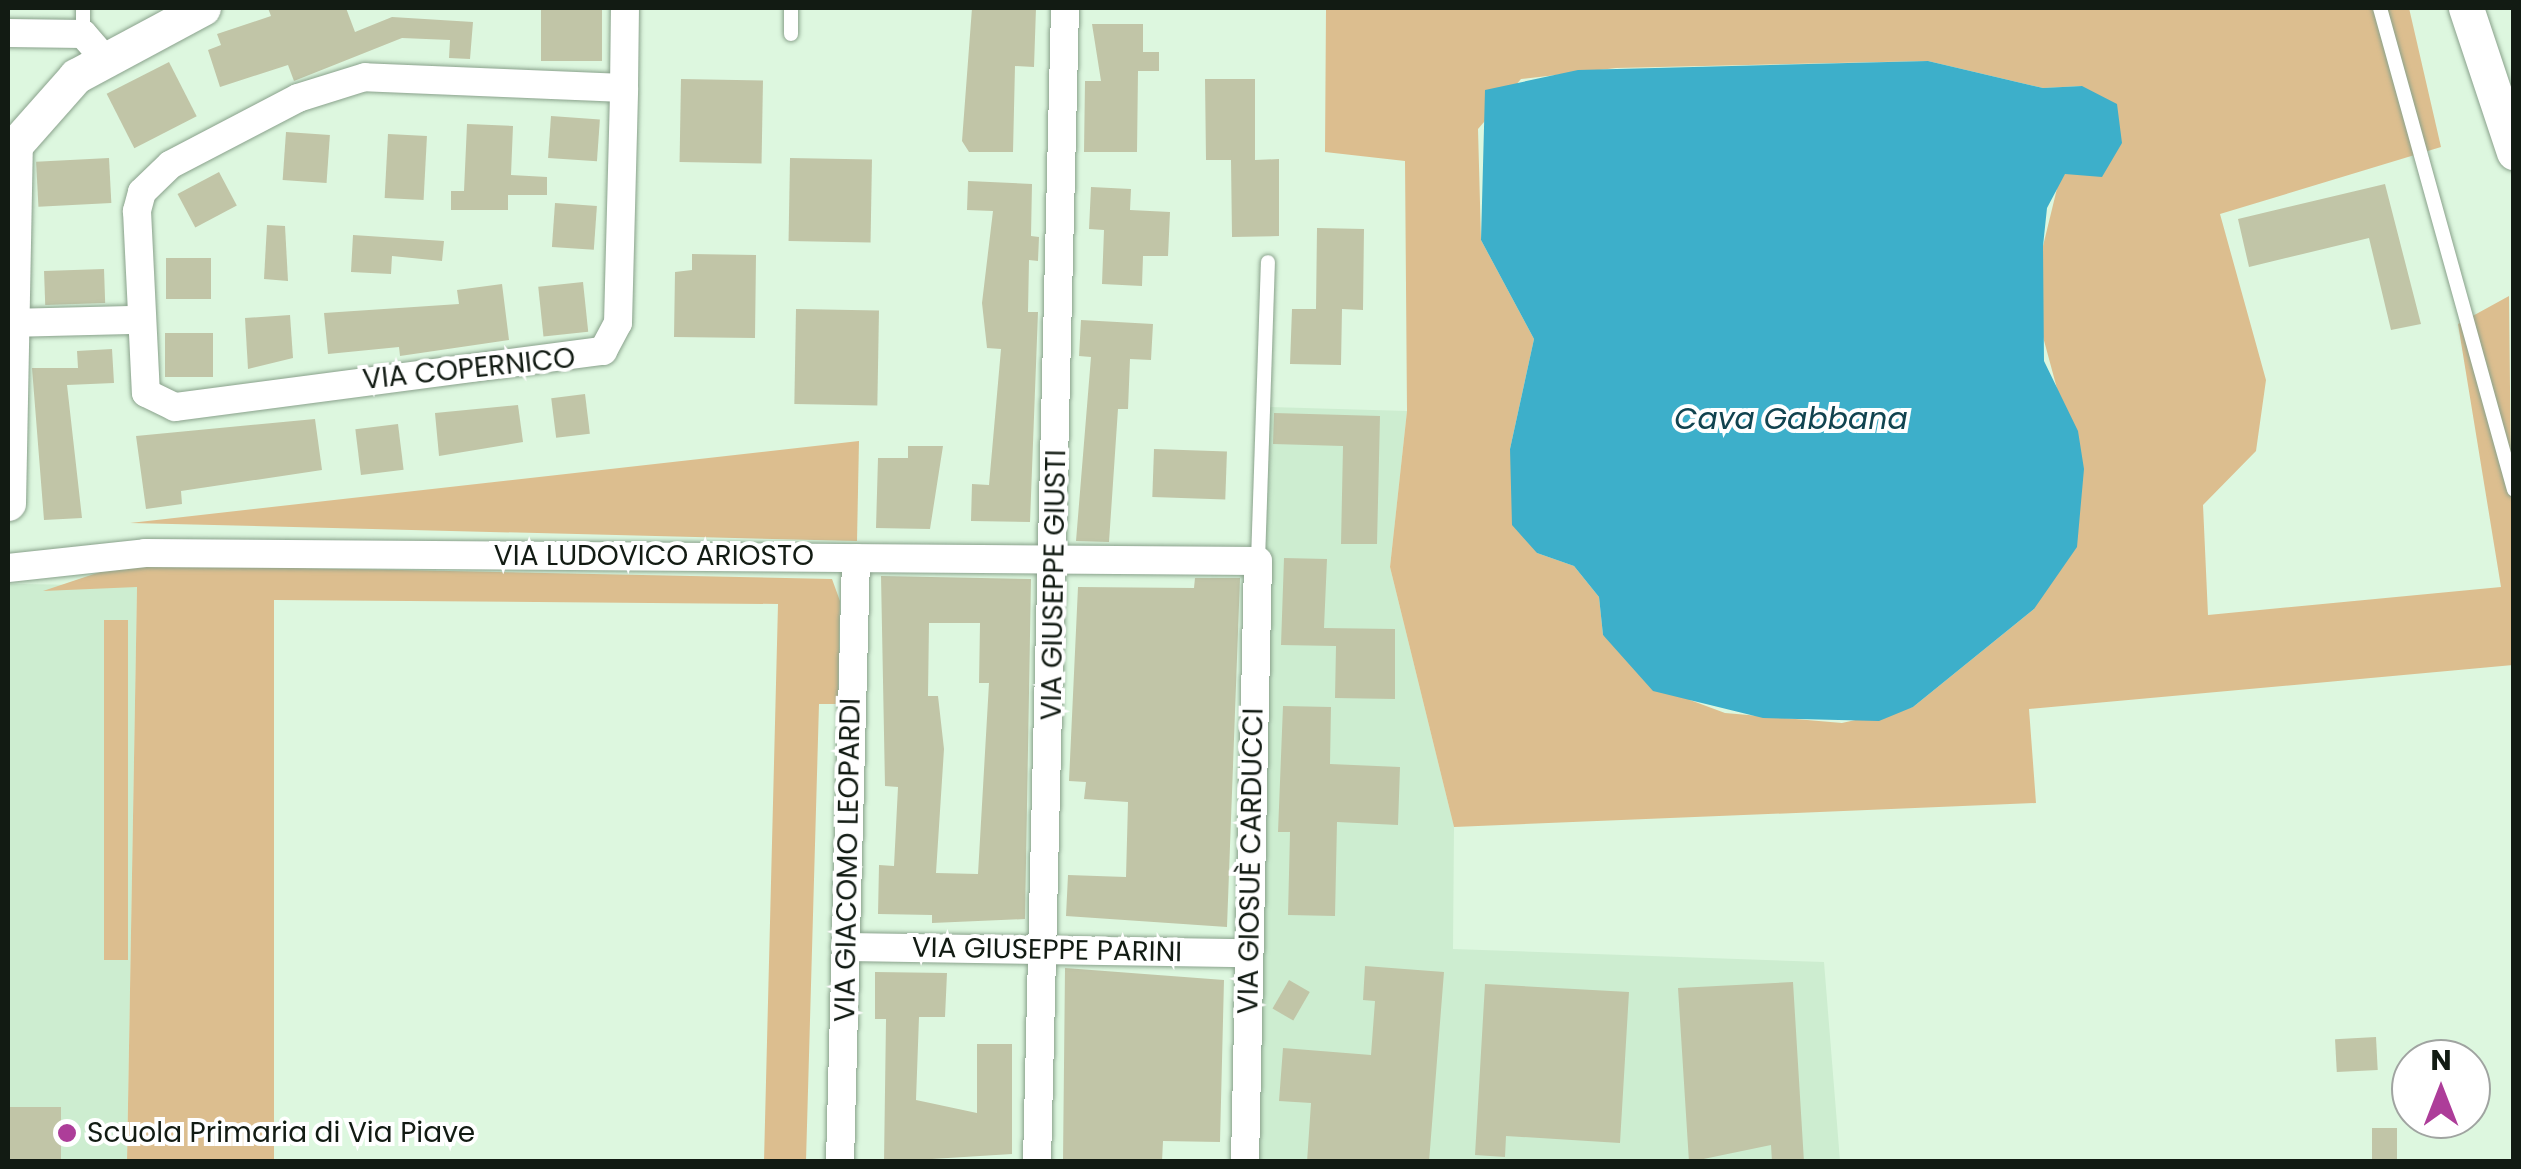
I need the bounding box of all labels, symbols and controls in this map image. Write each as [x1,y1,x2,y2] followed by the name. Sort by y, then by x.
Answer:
[361,341,577,397] street label: VIA COPERNICO
[1674,401,1908,437] water label: Cava Gabbana
[1035,449,1073,721] street label: VIA GIUSEPPE GIUSTI
[494,539,814,573] street label: VIA LUDOVICO ARIOSTO
[828,698,868,1022] street label: VIA GIACOMO LEOPARDI
[1232,708,1270,1014] street label: VIA GIOSUÈ CARDUCCI
[912,931,1182,969] street label: VIA GIUSEPPE PARINI
[2391,1039,2491,1139] north arrow
[2430,1041,2452,1080] text: N
[87,1116,475,1150] place label: Scuola Primaria di Via Piave
[56,1122,78,1144] marker: Scuola Primaria di Via Piave

